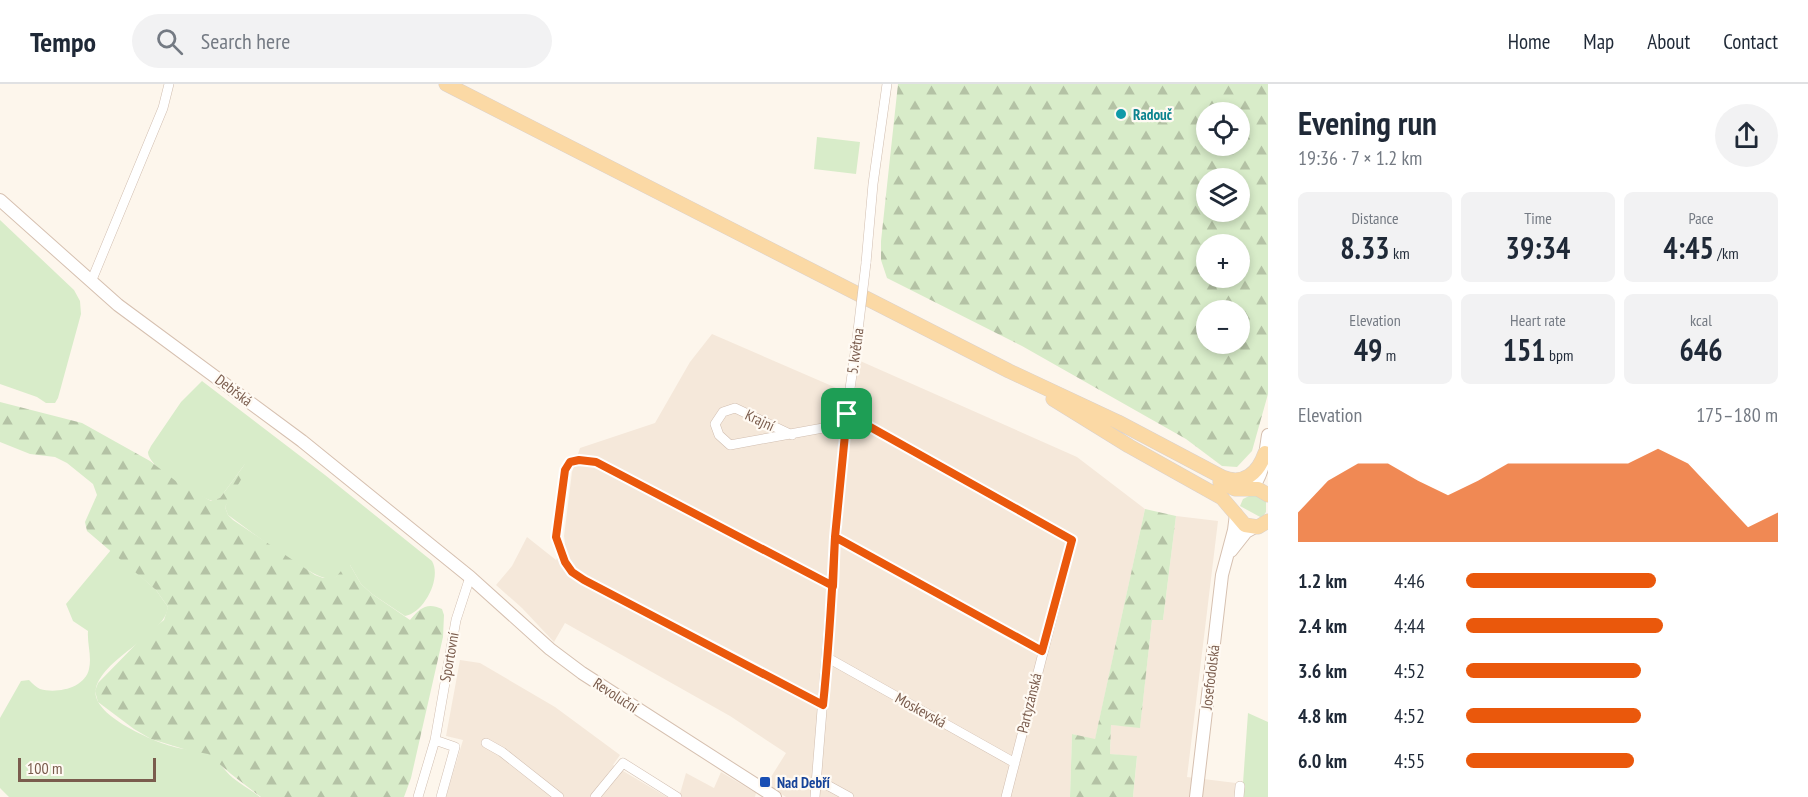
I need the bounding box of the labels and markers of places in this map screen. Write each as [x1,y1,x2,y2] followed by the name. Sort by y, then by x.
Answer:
[1133,105,1173,124] place label: Radouč
[1114,107,1128,121] marker: Radouč
[821,388,872,439] pin
[777,773,831,792] place label: Nad Debří
[758,775,772,789] marker: Nad Debří

